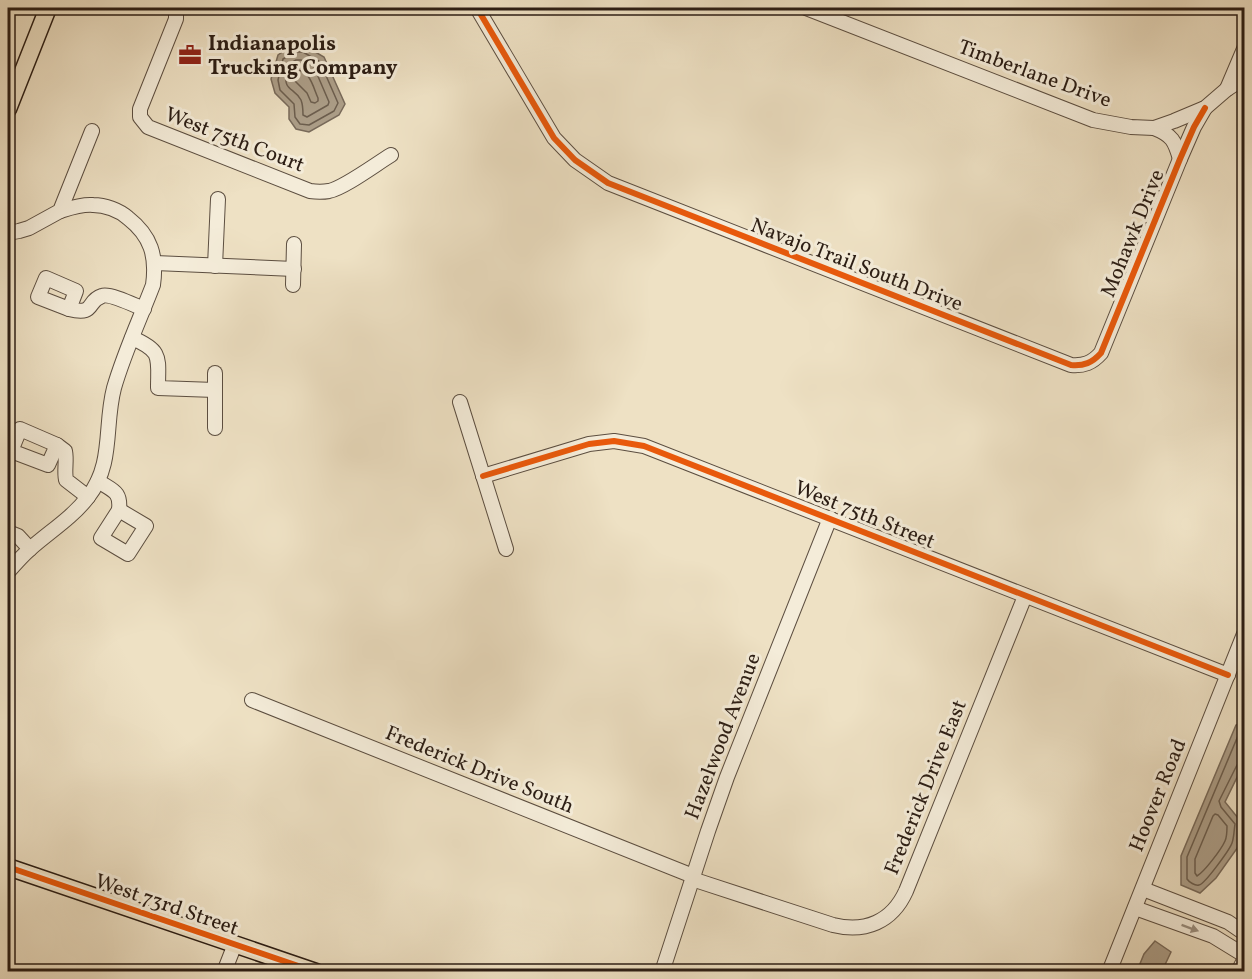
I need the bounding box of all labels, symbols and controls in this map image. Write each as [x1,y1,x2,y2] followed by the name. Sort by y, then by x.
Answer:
[208,30,398,83] place label: Indianapolis Trucking Company
[954,33,1115,116] street label: Timberlane Drive
[177,42,203,68] office icon: Indianapolis Trucking Company
[161,100,308,180] street label: West 75th Court
[1095,165,1172,302] street label: Mohawk Drive
[746,212,967,319] street label: Navajo Trail South Drive
[790,474,939,557] street label: West 75th Street
[678,649,769,824] street label: Hazelwood Avenue
[878,696,975,879] street label: Frederick Drive East
[381,719,578,822] street label: Frederick Drive South
[1123,735,1194,856] street label: Hoover Road
[91,867,242,944] street label: West 73rd Street
[1181,923,1199,933] one-way arrow

